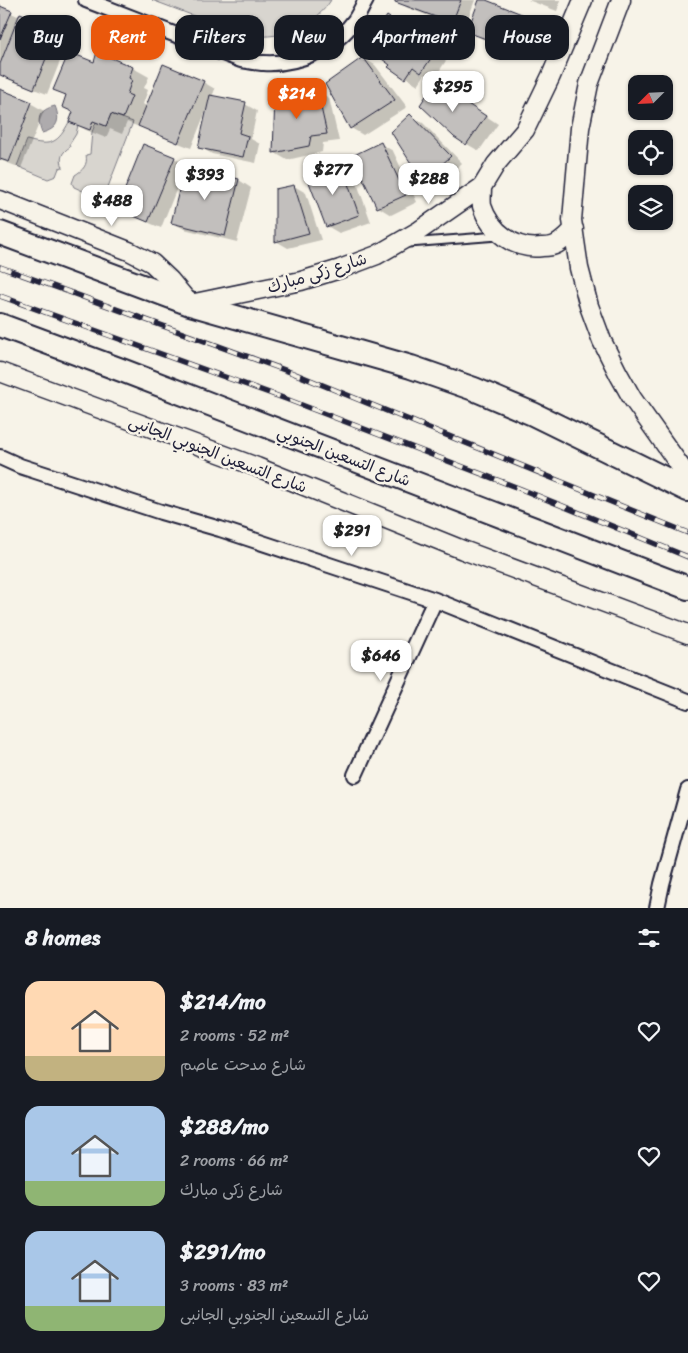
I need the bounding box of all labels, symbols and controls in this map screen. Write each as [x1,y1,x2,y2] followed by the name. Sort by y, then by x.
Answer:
[15,15,81,60] chip: Buy
[91,15,165,60] chip: Rent
[175,15,264,60] chip: Filters
[274,15,344,60] chip: New
[354,15,475,60] chip: Apartment
[485,15,569,60] chip: House
[423,70,483,113] pin: $295
[433,72,473,101] text: $295
[628,75,672,120] north arrow
[628,75,673,230] map controls
[267,78,327,120] pin: $214
[279,79,315,108] text: $214
[628,130,673,175] button: locate
[303,154,363,196] pin: $277
[314,155,352,184] text: $277
[175,158,235,201] pin: $393
[186,160,224,189] text: $393
[399,162,459,205] pin: $288
[409,164,449,193] text: $288
[82,184,142,227] pin: $488
[628,185,673,230] button: layers
[92,186,132,215] text: $488
[264,244,370,302] street label: شارع زكى مبارك
[125,407,311,501] street label: شارع التسعين الجنوبي الجانبى
[273,417,415,495] street label: شارع التسعين الجنوبي
[322,514,382,557] pin: $291
[334,516,370,545] text: $291
[351,640,411,682] pin: $646
[362,641,400,670] text: $646
[25,919,100,957] text: 8 homes
[635,924,663,952] icon: filters
[180,983,266,1021] text: $214/mo
[65,1001,125,1061] icon: home
[635,1017,663,1045] icon: heart
[180,1021,289,1050] text: 2 rooms · 52 m²
[180,1050,306,1079] text: شارع مدحت عاصم
[180,1108,269,1146] text: $288/mo
[65,1126,125,1186] icon: home
[635,1142,663,1170] icon: heart
[180,1146,289,1175] text: 2 rooms · 66 m²
[180,1175,283,1204] text: شارع زكى مبارك
[180,1233,265,1271] text: $291/mo
[65,1251,125,1311] icon: home
[635,1267,663,1295] icon: heart
[180,1271,288,1300] text: 3 rooms · 83 m²
[180,1300,369,1329] text: شارع التسعين الجنوبي الجانبى

